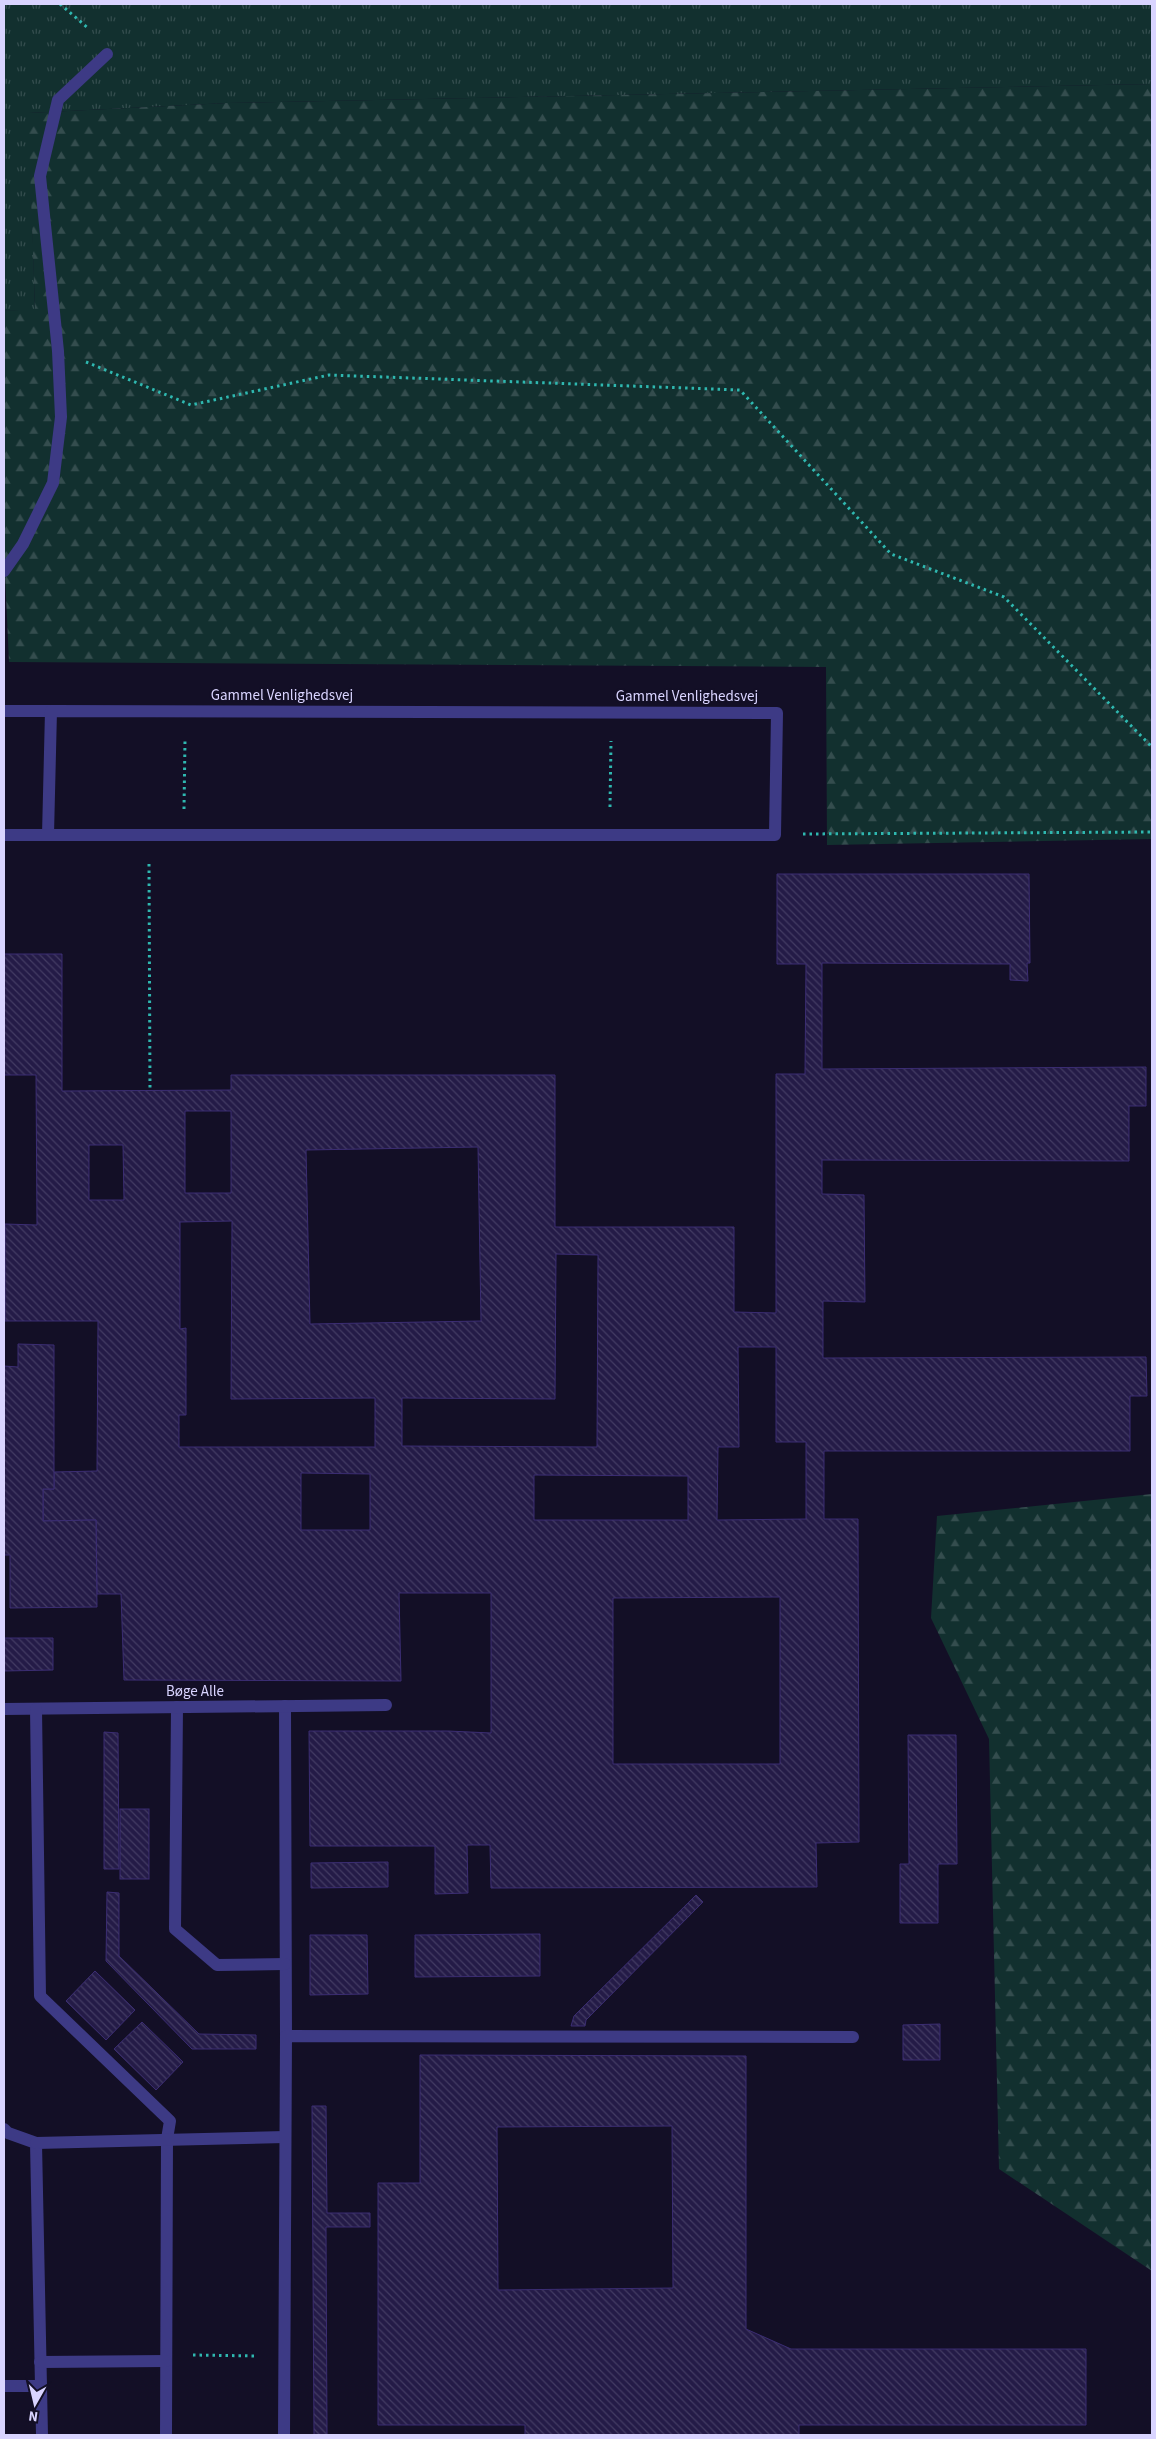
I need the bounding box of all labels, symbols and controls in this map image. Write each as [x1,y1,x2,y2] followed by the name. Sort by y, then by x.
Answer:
[211,685,353,706] street label: Gammel Venlighedsvej
[616,686,758,707] street label: Gammel Venlighedsvej
[166,1681,224,1702] street label: Bøge Alle
[10,2379,60,2429] north arrow
[27,2405,39,2426] text: N

